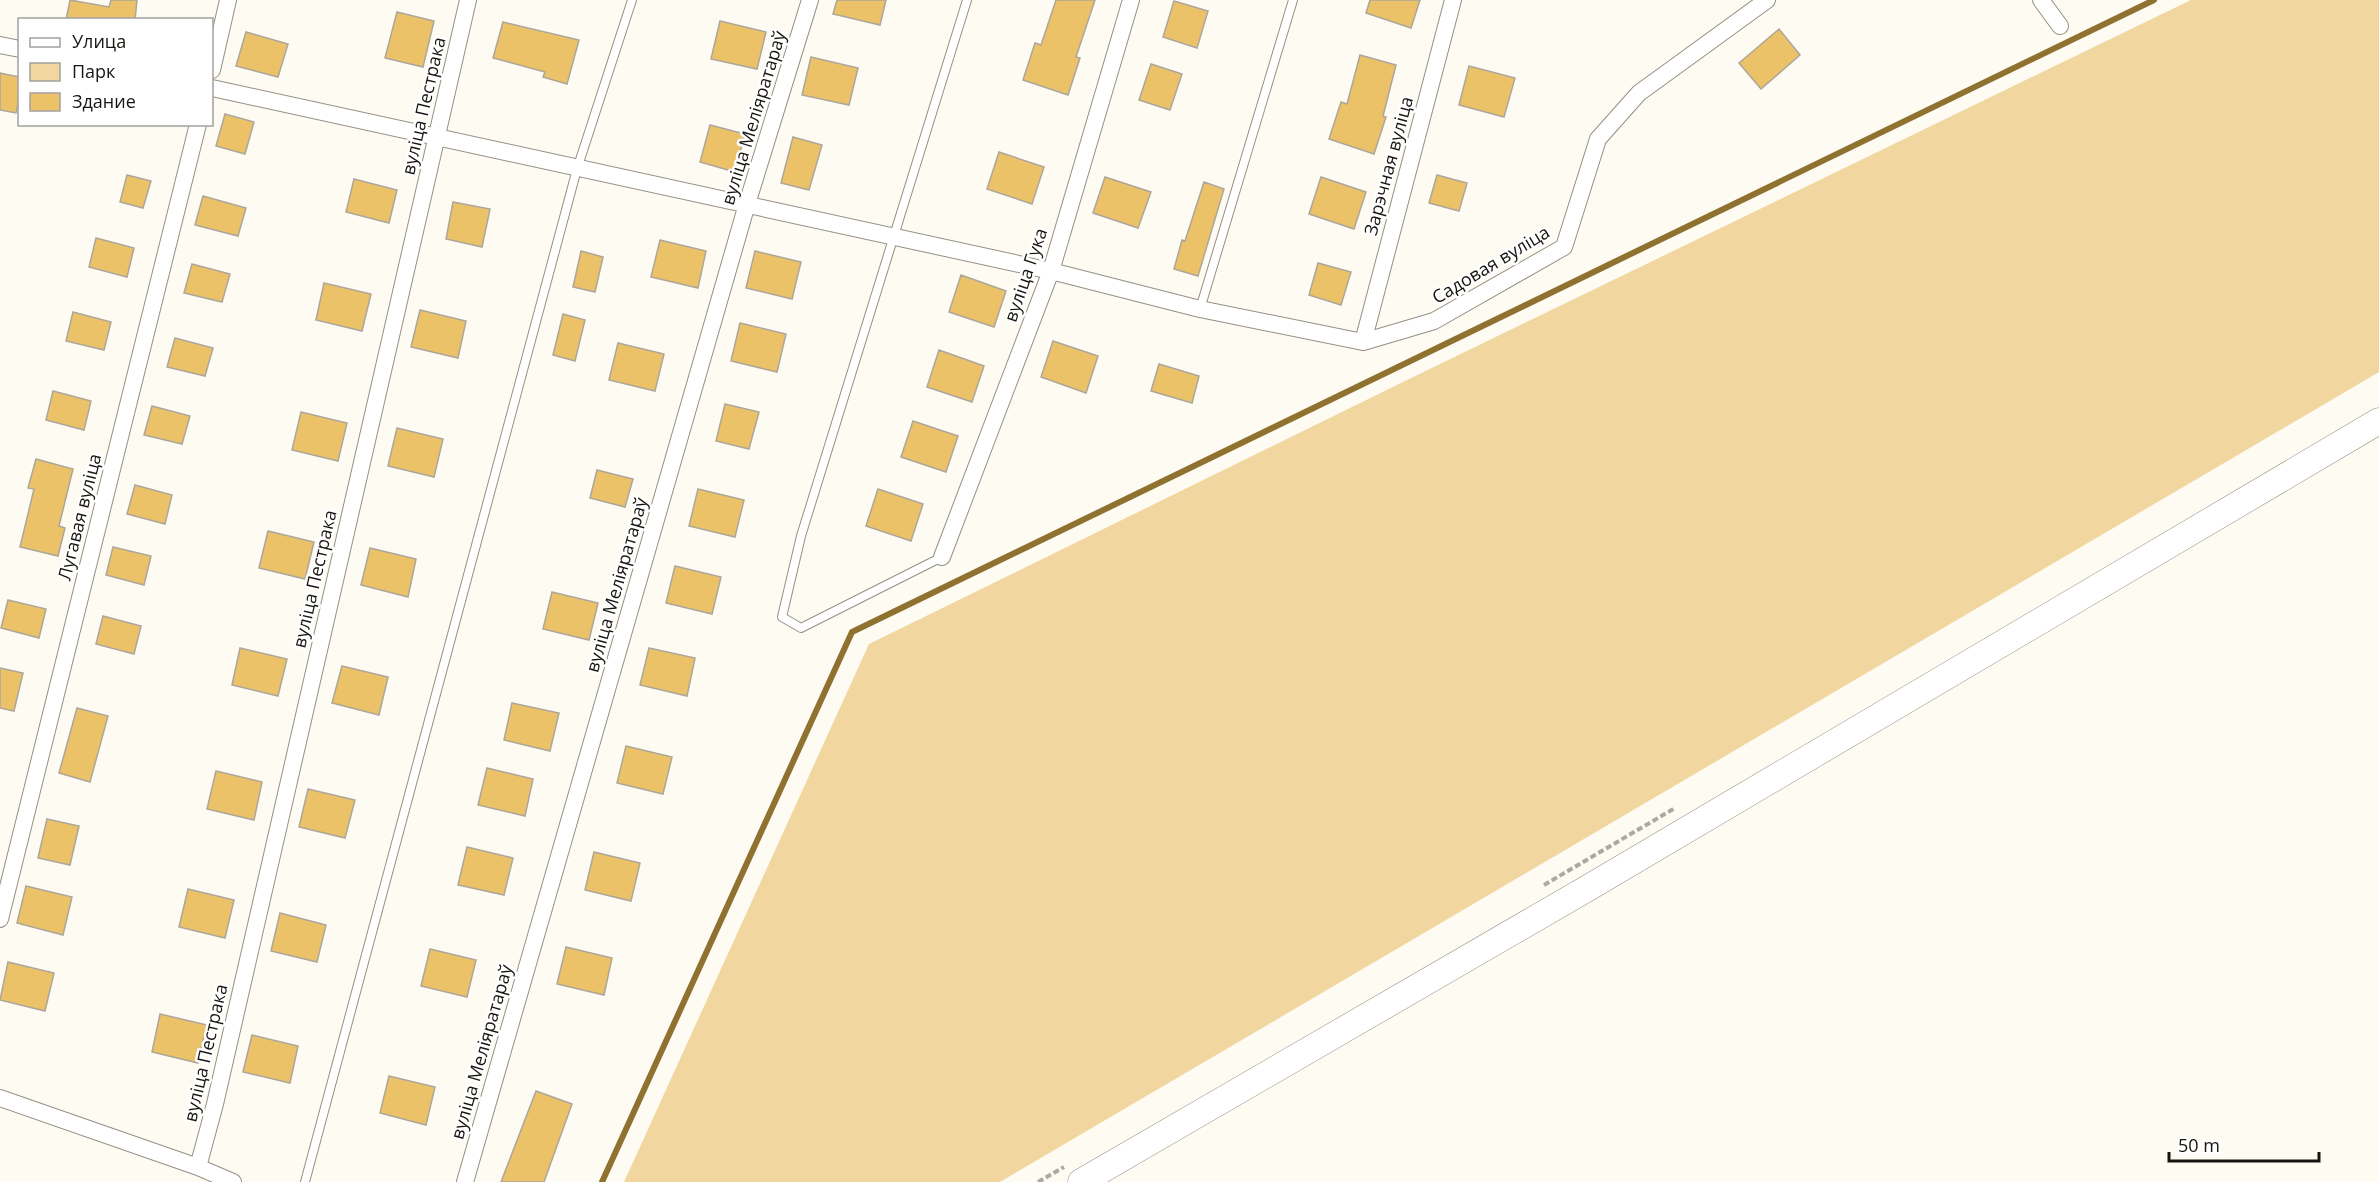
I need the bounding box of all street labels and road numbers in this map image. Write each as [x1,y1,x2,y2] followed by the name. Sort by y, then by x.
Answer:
[715,27,791,208] street label: вуліца Меліяратараў
[396,34,451,177] street label: вуліца Пестрака
[1358,94,1418,238] street label: Зарэчная вуліца
[1427,220,1554,309] street label: Садовая вуліца
[998,225,1052,325] street label: вуліца Гука
[52,451,106,583] street label: Лугавая вуліца
[580,494,653,675] street label: вуліца Меліяратараў
[287,507,342,650] street label: вуліца Пестрака
[445,961,518,1142] street label: вуліца Меліяратараў
[178,981,233,1124] street label: вуліца Пестрака

